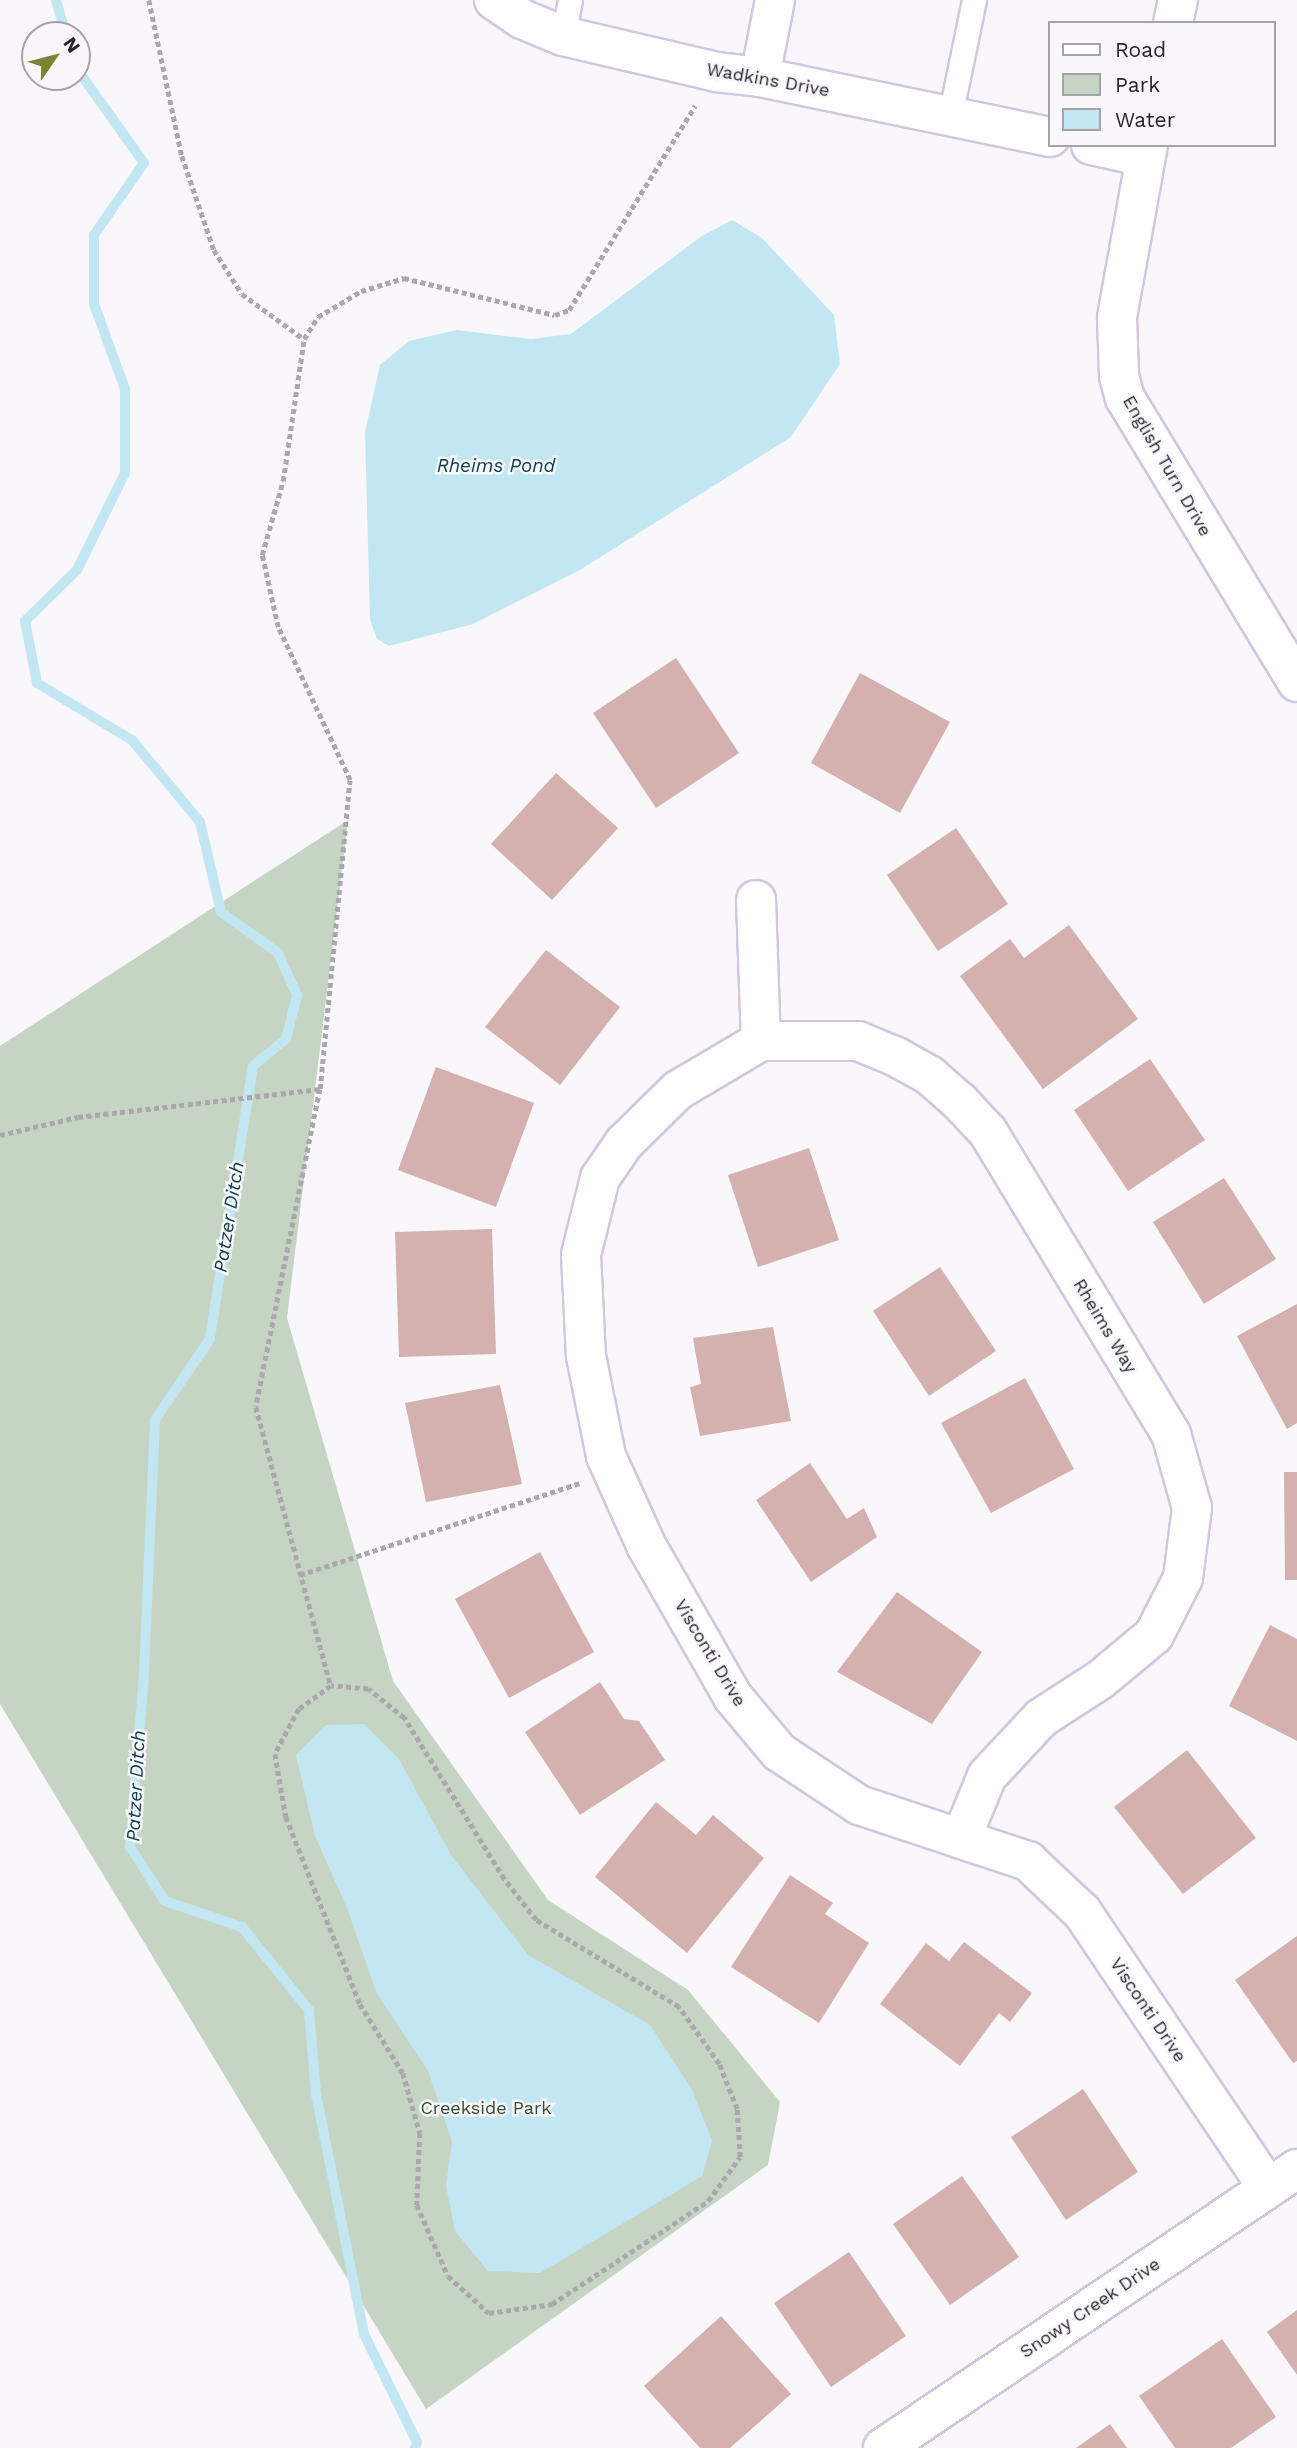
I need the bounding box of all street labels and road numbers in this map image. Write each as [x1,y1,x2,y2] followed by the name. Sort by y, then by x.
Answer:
[705,59,831,101] street label: Wadkins Drive
[1118,392,1216,540] street label: English Turn Drive
[1068,1275,1142,1377] street label: Rheims Way
[670,1596,750,1710] street label: Visconti Drive
[1105,1954,1191,2066] street label: Visconti Drive
[1016,2253,1164,2363] street label: Snowy Creek Drive

